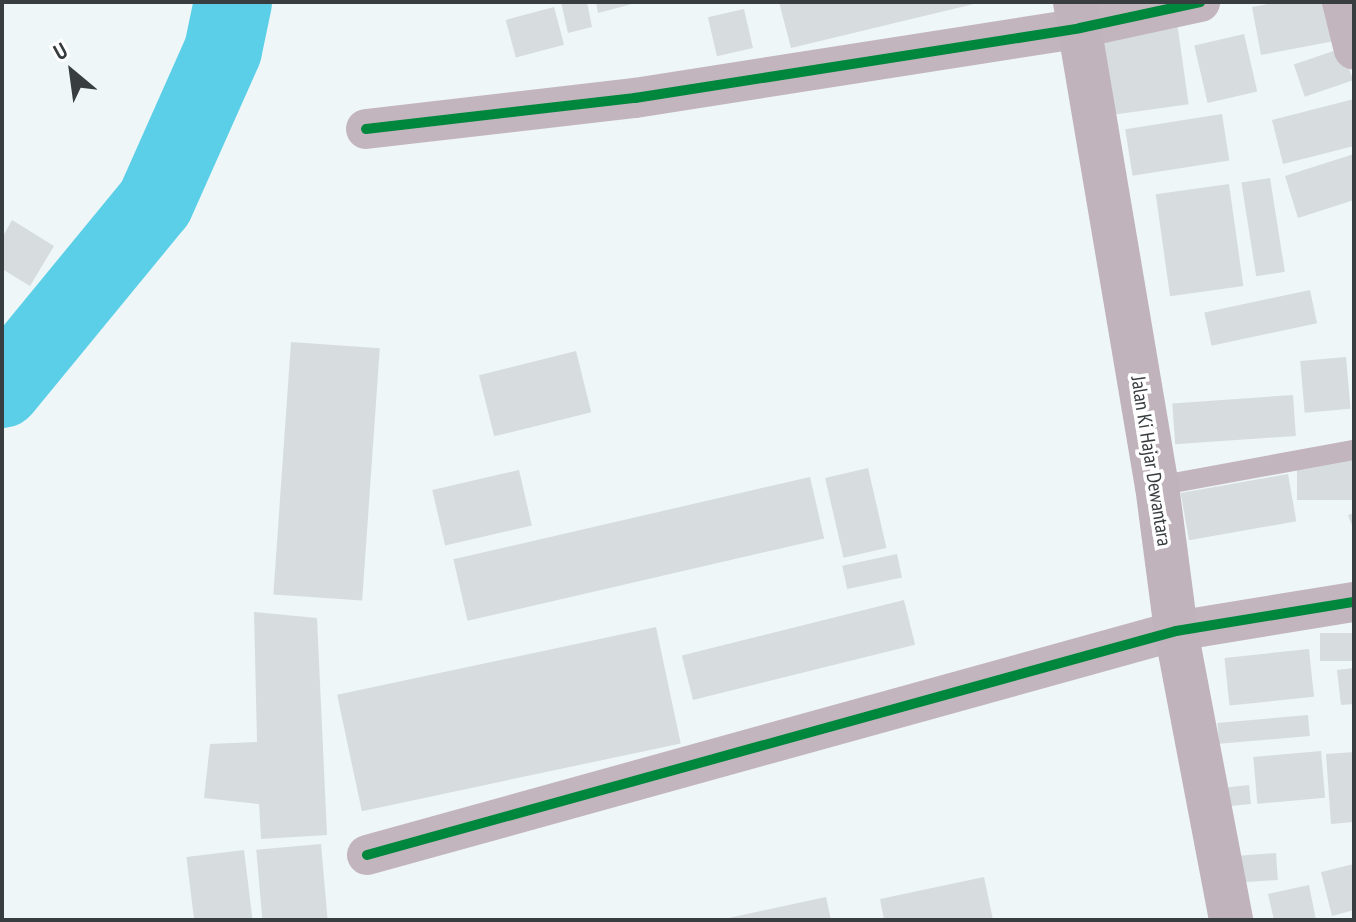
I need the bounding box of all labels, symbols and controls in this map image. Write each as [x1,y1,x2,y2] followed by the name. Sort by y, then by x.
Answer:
[32,32,112,112] north arrow
[49,36,72,66] text: U
[1126,374,1176,548] street label: Jalan Ki Hajar Dewantara

